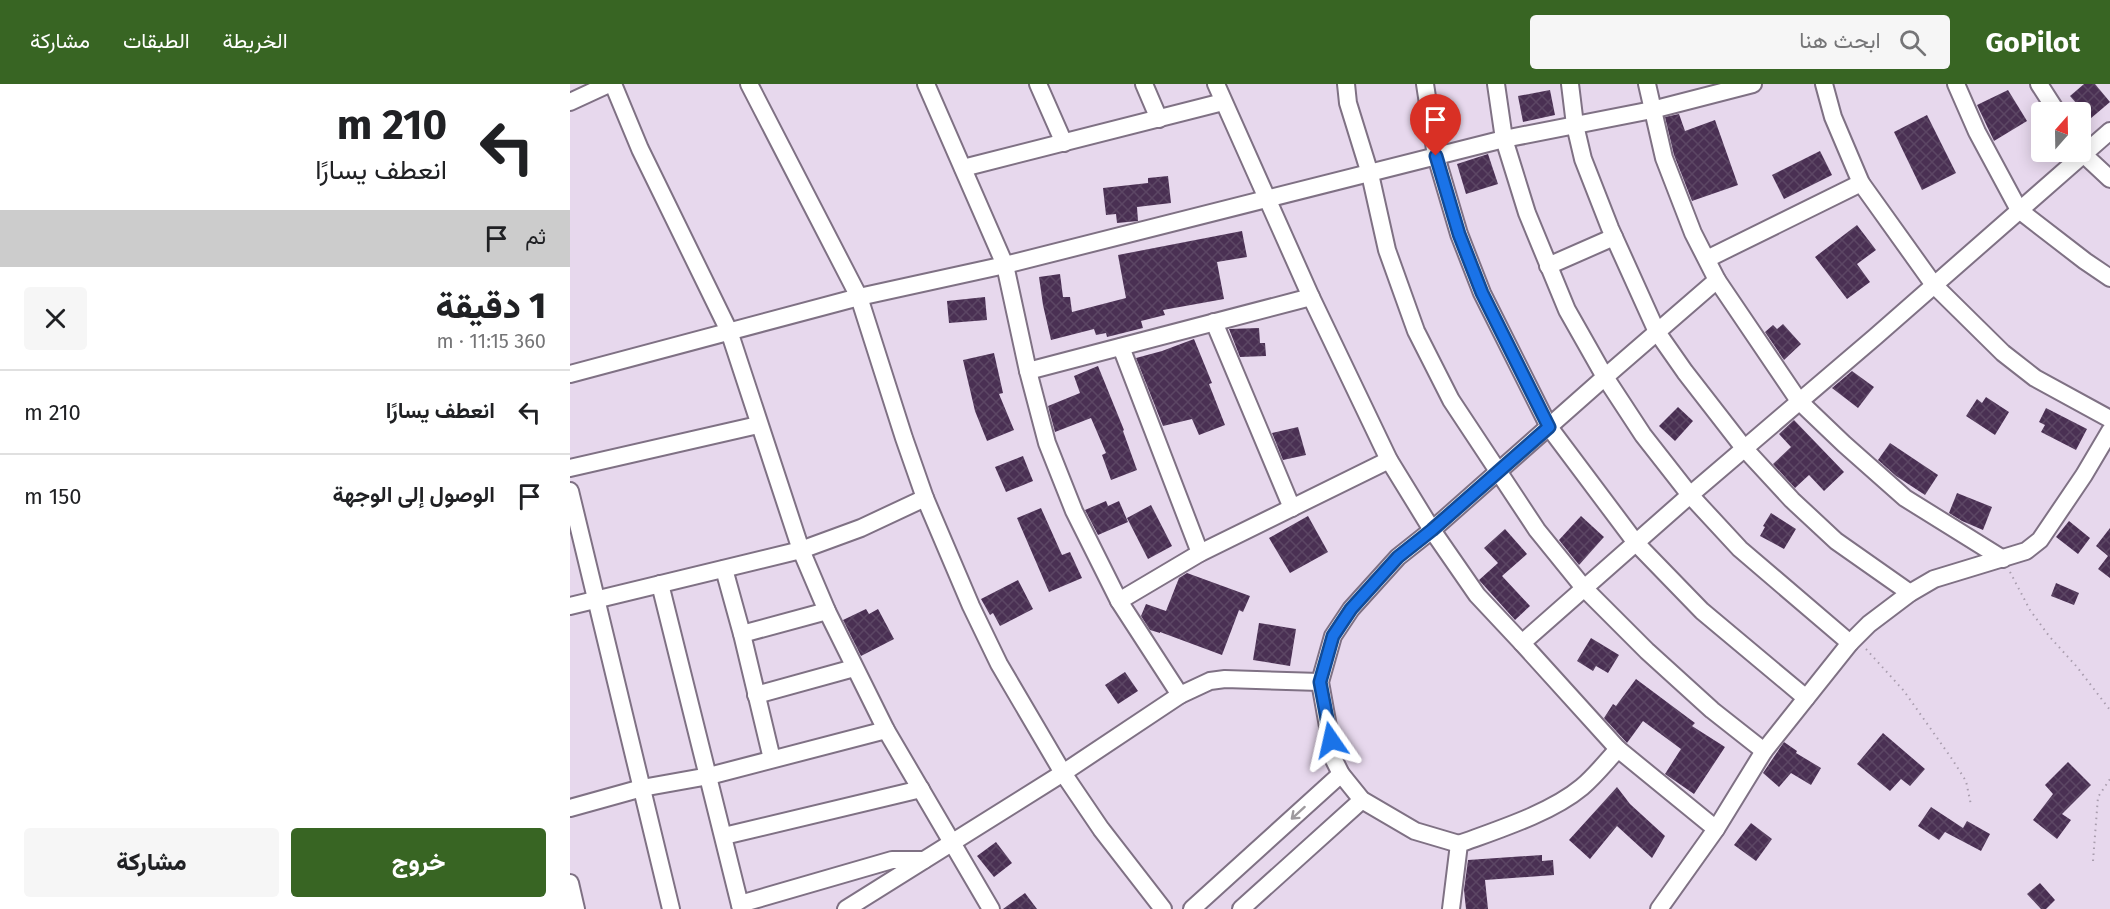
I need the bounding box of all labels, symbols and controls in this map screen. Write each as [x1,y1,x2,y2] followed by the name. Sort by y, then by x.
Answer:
[1530,15,1950,69] search box
[1896,26,1929,59] icon: search
[1986,26,2080,59] text: GoPilot
[1799,27,1881,54] text: ابحث هنا
[30,28,90,54] text: مشاركة
[123,28,190,54] text: الطبقات
[223,28,288,54] text: الخريطة
[1410,94,1461,156] pin
[337,100,447,150] text: 210 m
[2031,102,2091,162] north arrow
[2031,102,2091,162] map controls
[1419,103,1452,136] icon: arrive
[468,108,546,186] icon: left
[315,154,447,186] text: انعطف يسارًا
[480,222,513,255] icon: arrive
[525,223,546,250] text: ثم
[436,284,546,328] text: 1 دقيقة
[24,287,87,350] button: close
[437,329,546,353] text: 360 m · 11:15
[513,396,546,429] icon: left
[386,397,495,424] text: انعطف يسارًا
[24,399,81,426] text: 210 m
[513,480,546,513] icon: arrive
[332,481,495,508] text: الوصول إلى الوجهة
[24,483,82,510] text: 150 m
[1299,708,1363,772] position arrow
[1291,806,1306,820] one-way arrow
[24,828,279,897] button: مشاركة
[291,828,546,897] button: خروج

